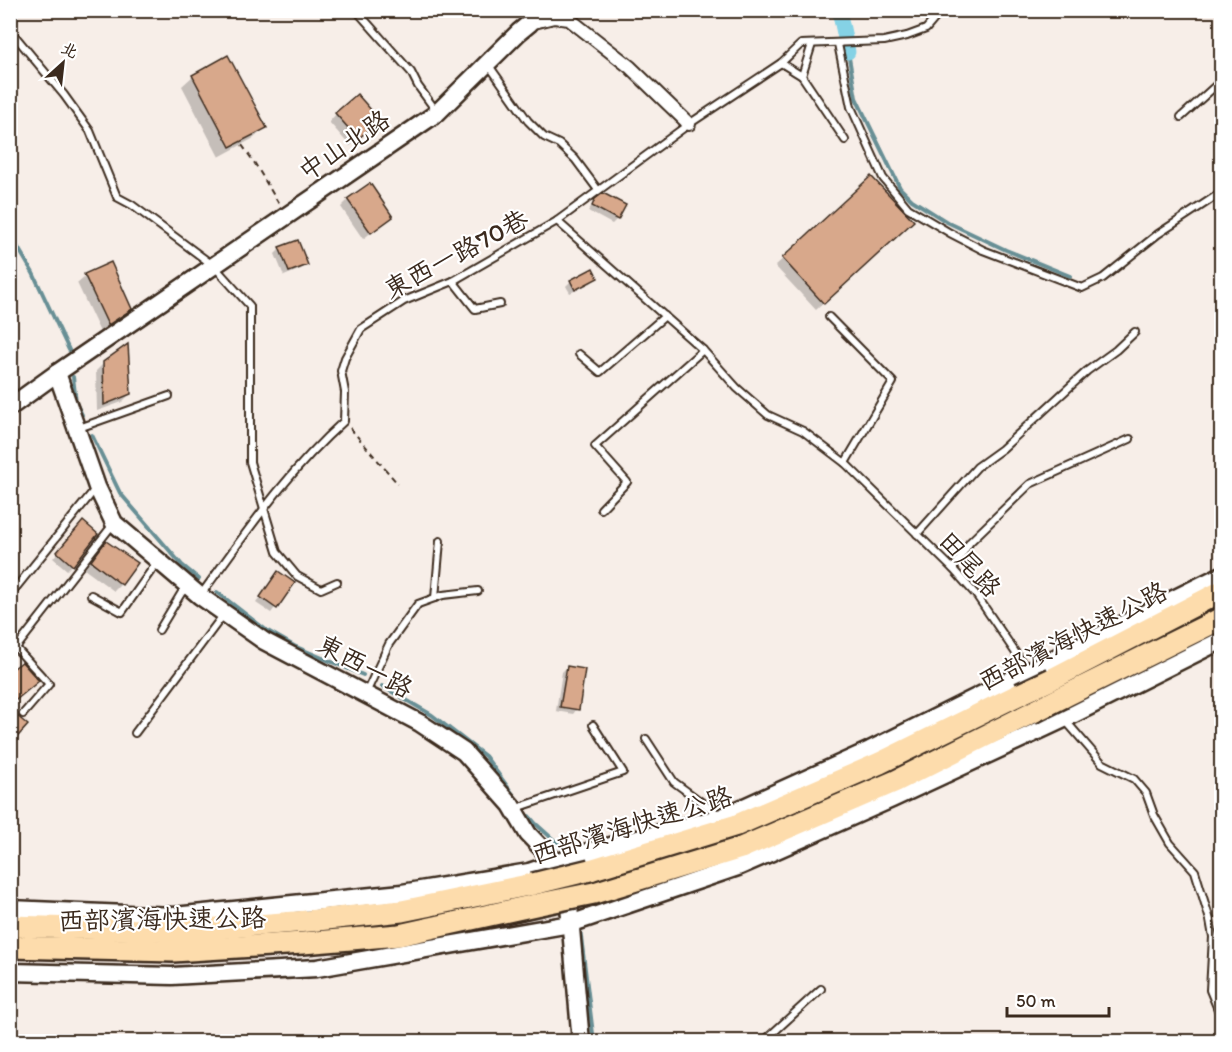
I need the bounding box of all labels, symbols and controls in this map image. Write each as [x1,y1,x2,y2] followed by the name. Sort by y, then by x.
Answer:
[33,33,93,93] north arrow
[58,38,81,62] text: 北
[292,103,396,187] street label: 中山北路
[378,203,534,305] street label: 東西一路70巷
[932,524,1008,604] street label: 田尾路
[973,575,1173,697] street label: 西部濱海快速公路
[312,627,418,705] street label: 東西一路
[528,779,736,871] street label: 西部濱海快速公路
[58,901,266,937] street label: 西部濱海快速公路
[1007,980,1109,1018] scale bar
[1016,990,1056,1012] text: 50 m

